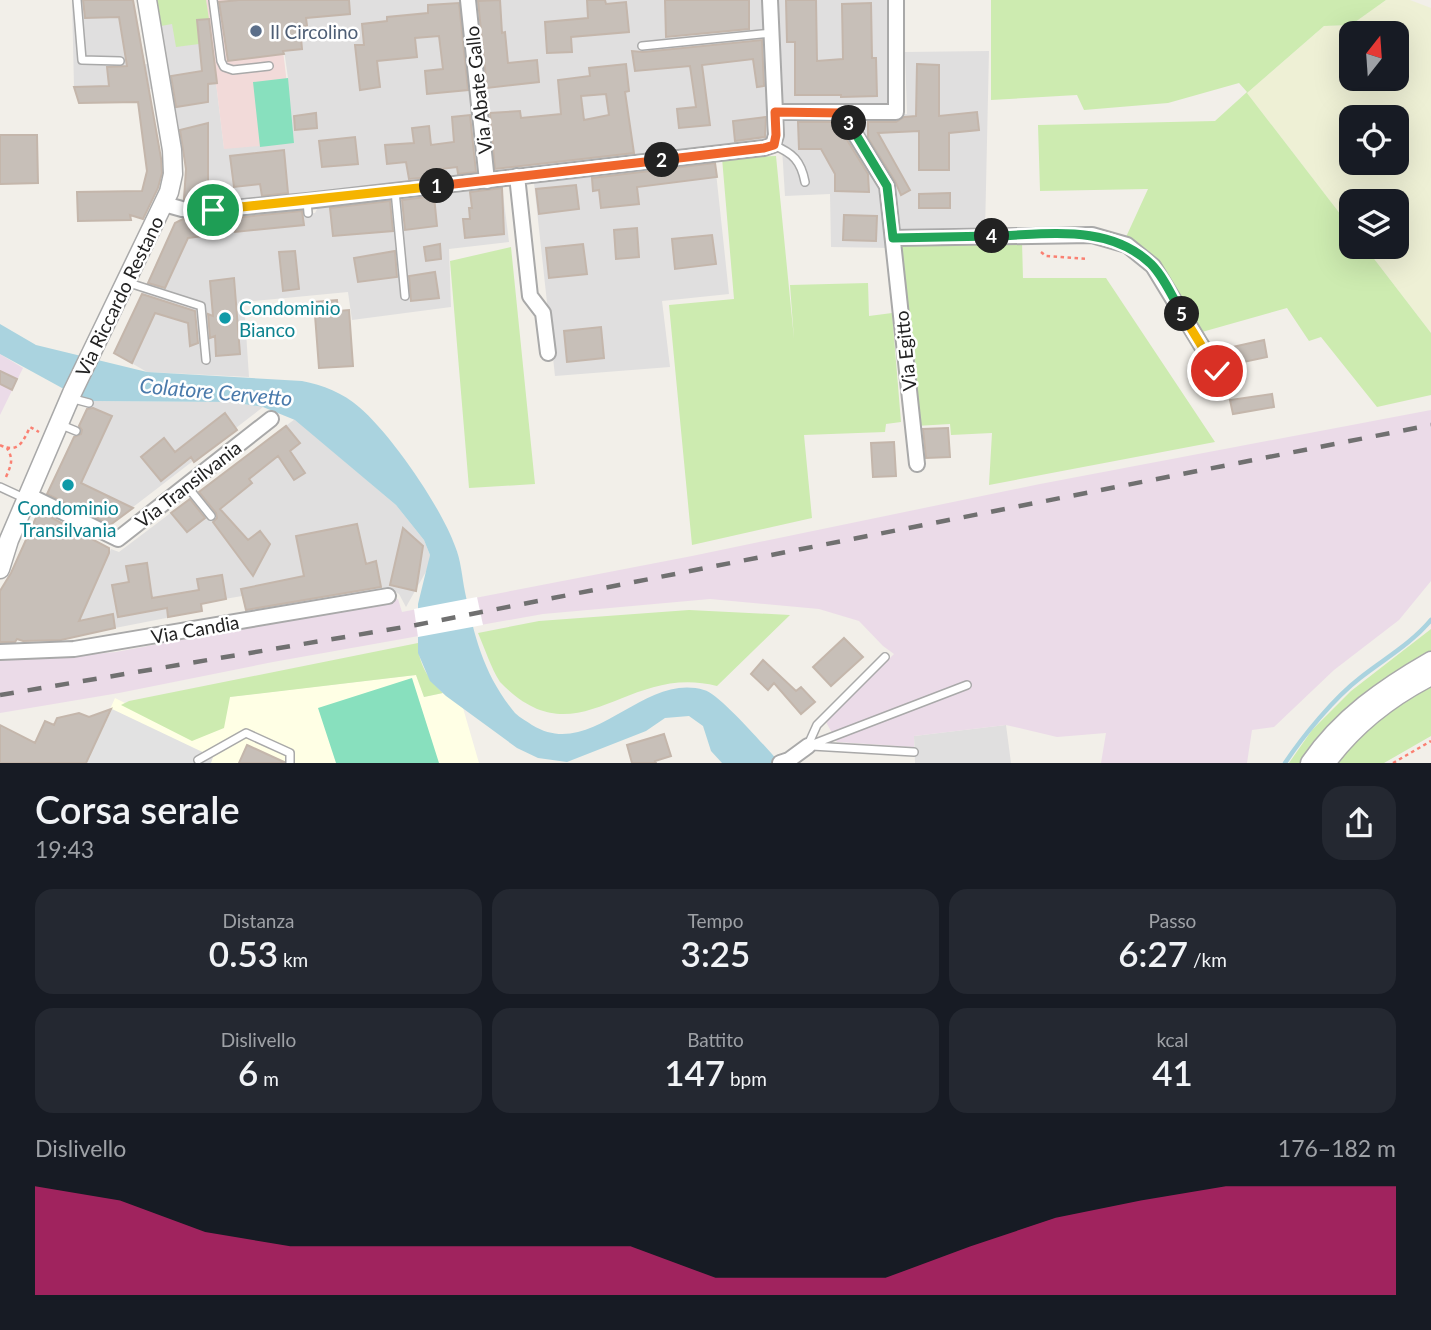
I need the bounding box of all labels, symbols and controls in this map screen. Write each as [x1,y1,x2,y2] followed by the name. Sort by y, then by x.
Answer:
[270,20,358,43] place label: Il Circolino
[1339,21,1409,91] north arrow
[1339,21,1409,259] map controls
[248,23,264,39] marker: Il Circolino
[460,25,496,155] street label: Via Abate Gallo
[1339,105,1409,175] button: locate
[832,106,866,140] pin: 3
[843,111,854,134] text: 3
[644,142,680,178] pin: 2
[656,148,667,171] text: 2
[420,168,454,204] pin: 1
[431,174,442,197] text: 1
[183,180,243,240] pin
[1339,189,1409,259] button: layers
[194,191,232,229] icon: arrive
[70,212,168,380] street label: Via Riccardo Restano
[974,218,1010,254] pin: 4
[986,224,997,247] text: 4
[239,296,340,341] place label: Condominio Bianco
[1164,296,1200,332] pin: 5
[1176,302,1187,325] text: 5
[217,310,233,326] marker: Condominio Bianco
[889,310,921,392] street label: Via Egitto
[1187,341,1247,401] pin
[1198,352,1236,390] icon: check
[139,372,294,410] water label: Colatore Cervetto
[130,436,246,532] street label: Via Transilvania
[60,477,76,493] marker: Condominio Transilvania
[17,496,119,541] place label: Condominio Transilvania
[149,610,241,648] street label: Via Candia
[35,786,240,832] text: Corsa serale
[1322,786,1396,860] button: share
[35,835,94,863] text: 19:43
[223,909,294,932] text: Distanza
[688,909,743,932] text: Tempo
[1149,909,1196,932] text: Passo
[209,932,278,974] text: 0.53
[681,932,750,974] text: 3:25
[1118,932,1188,974] text: 6:27
[278,948,308,971] text: km
[1188,948,1227,971] text: /km
[221,1028,296,1051] text: Dislivello
[687,1028,744,1051] text: Battito
[1156,1028,1189,1051] text: kcal
[238,1051,258,1093] text: 6
[664,1051,725,1093] text: 147
[1152,1051,1193,1093] text: 41
[258,1067,279,1090] text: m
[725,1067,767,1090] text: bpm
[35,1134,126,1162] text: Dislivello
[1278,1134,1396,1162] text: 176–182 m

